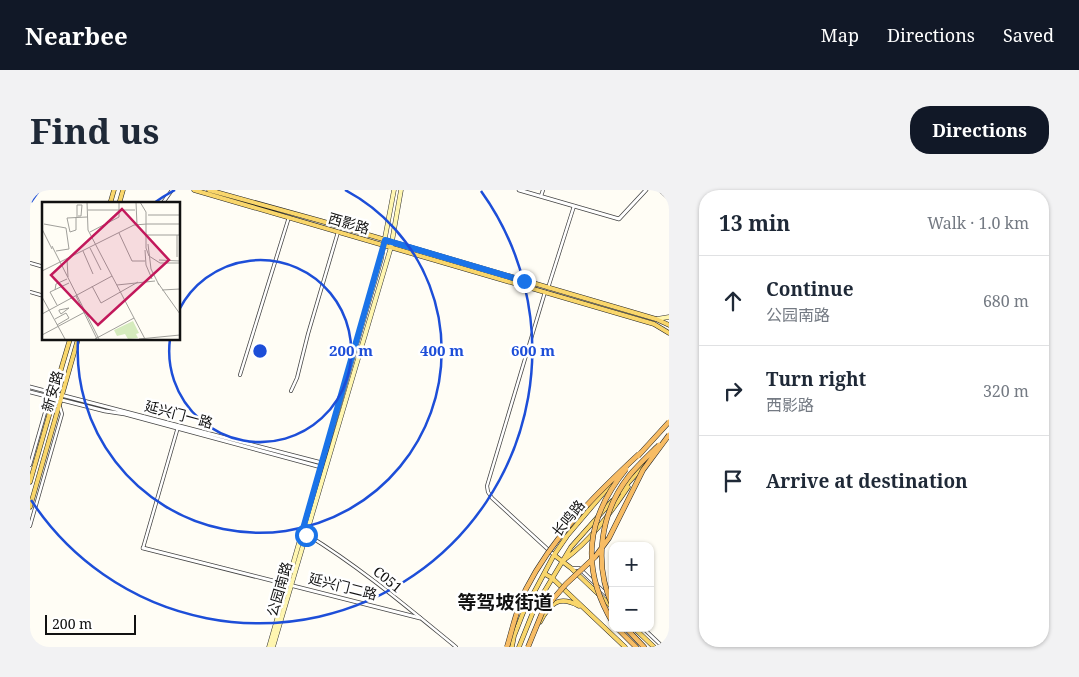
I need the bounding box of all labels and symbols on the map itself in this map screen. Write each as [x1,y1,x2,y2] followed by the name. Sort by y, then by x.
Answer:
[42,202,180,340] inset map
[326,208,372,238] street label: 西影路
[513,270,536,293] route end
[329,340,373,360] text: 200 m
[420,340,464,360] text: 400 m
[511,340,555,360] text: 600 m
[251,342,269,360] centre of rings
[37,368,67,414] street label: 新安路
[143,396,215,432] street label: 延兴门一路
[547,496,589,540] street label: 长鸣路
[295,524,318,547] route start
[262,559,296,619] street label: 公园南路
[370,562,406,596] street label: C051
[307,568,379,604] street label: 延兴门二路
[457,589,553,615] district label: 等驾坡街道
[45,612,136,635] scale bar

